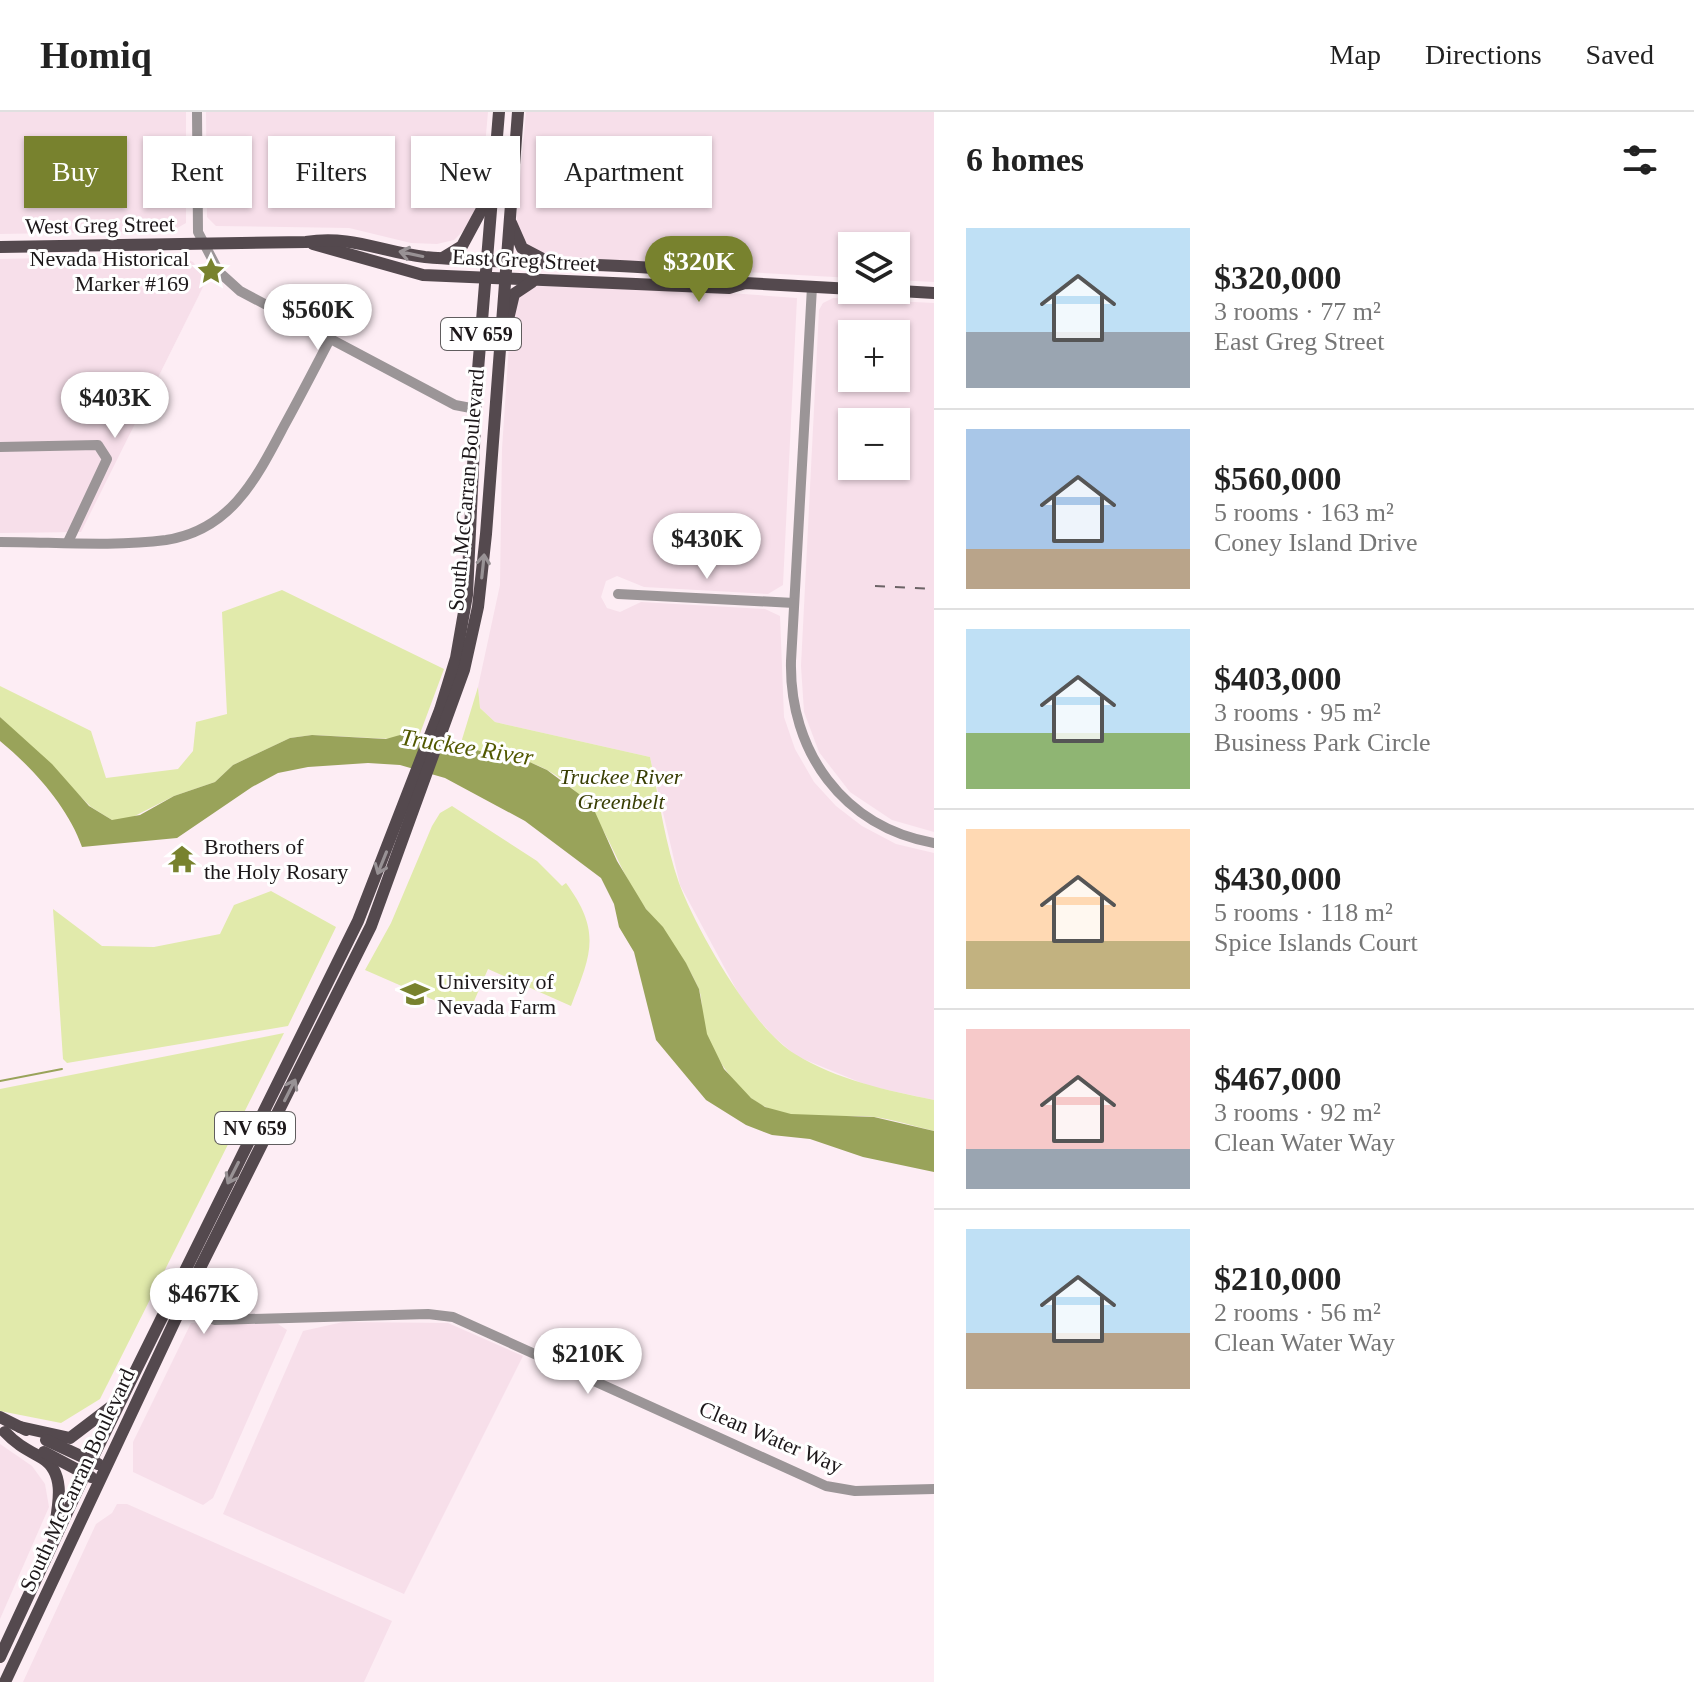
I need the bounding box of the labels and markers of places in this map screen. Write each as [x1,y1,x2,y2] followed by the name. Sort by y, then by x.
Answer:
[643,236,755,304] pin: $320K
[30,246,189,296] place label: Nevada Historical Marker #169
[196,256,226,286] place icon: Nevada Historical Marker #169
[262,284,374,352] pin: $560K
[59,372,171,440] pin: $403K
[651,513,763,581] pin: $430K
[204,834,348,884] place label: Brothers of the Holy Rosary
[167,844,197,874] temple icon: Brothers of the Holy Rosary
[437,969,556,1019] place label: University of Nevada Farm
[400,979,430,1009] school or university icon: University of Nevada Farm
[148,1268,260,1336] pin: $467K
[532,1328,644,1396] pin: $210K

